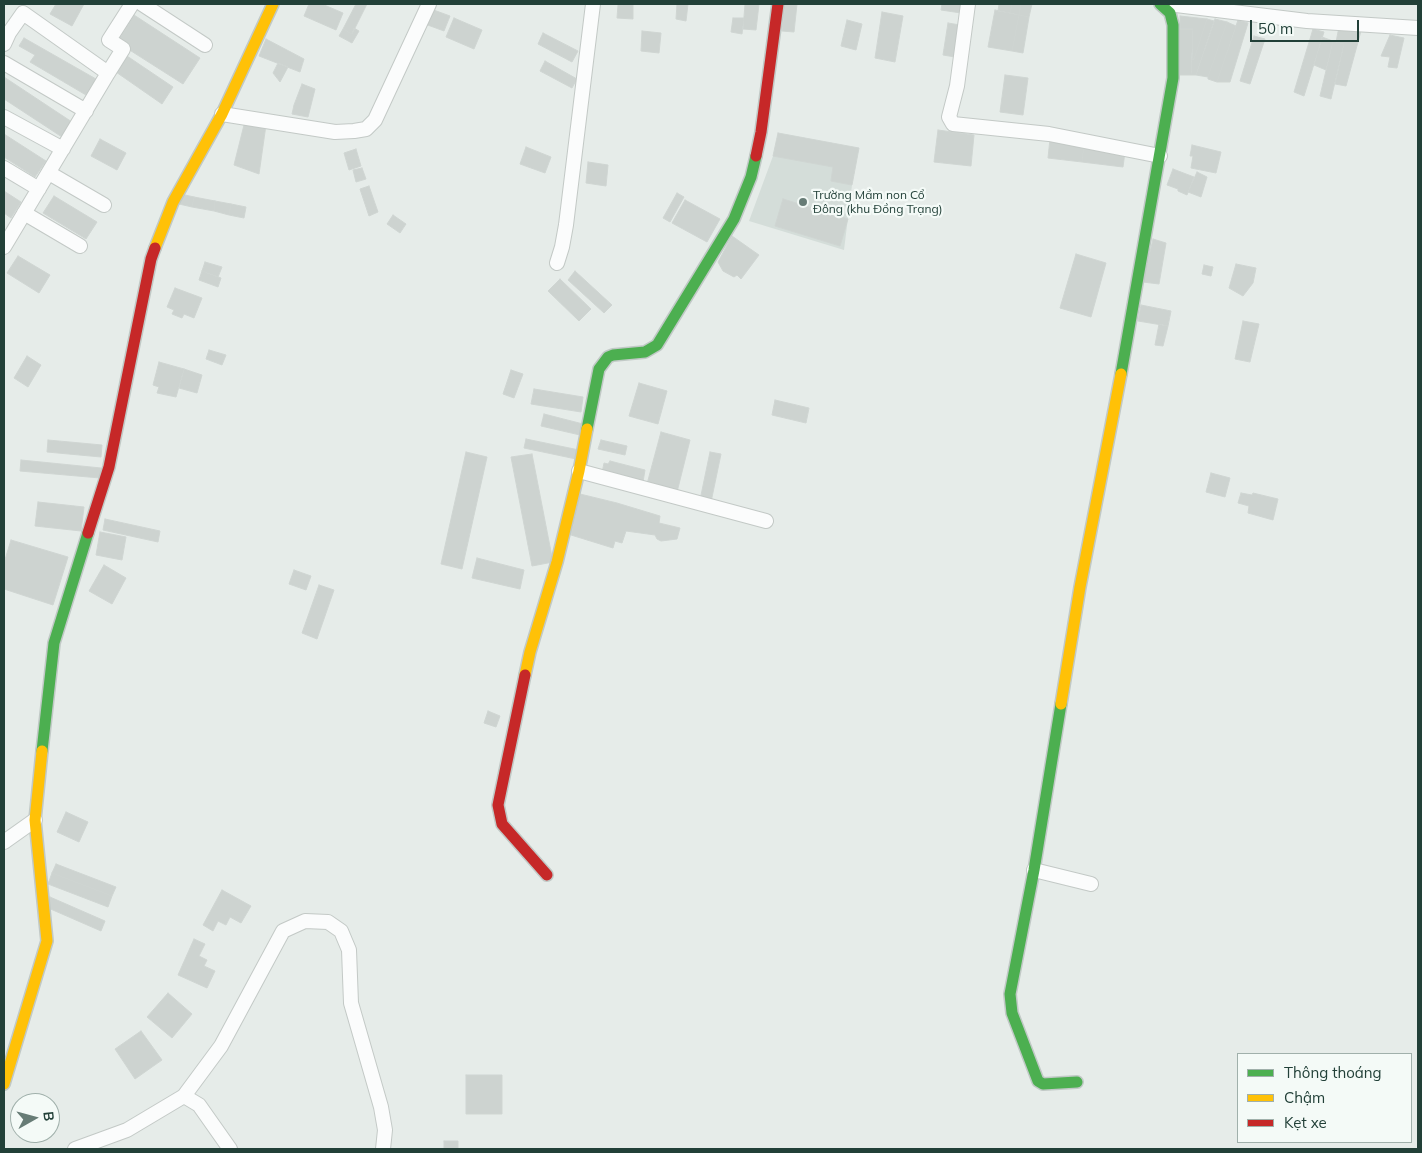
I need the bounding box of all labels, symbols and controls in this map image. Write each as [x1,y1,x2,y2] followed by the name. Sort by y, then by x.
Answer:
[1252,10,1361,42] scale bar
[1258,19,1293,38] text: 50 m
[813,188,942,216] place label: Trường Mầm non Cổ Đông (khu Đồng Trạng)
[797,196,809,208] marker: Trường Mầm non Cổ Đông (khu Đồng Trạng)
[1237,1053,1412,1143] legend
[1284,1063,1382,1082] text: Thông thoáng
[1284,1088,1325,1107] text: Chậm
[10,1093,60,1143] north arrow
[39,1110,58,1122] text: B
[1284,1113,1327,1132] text: Kẹt xe

